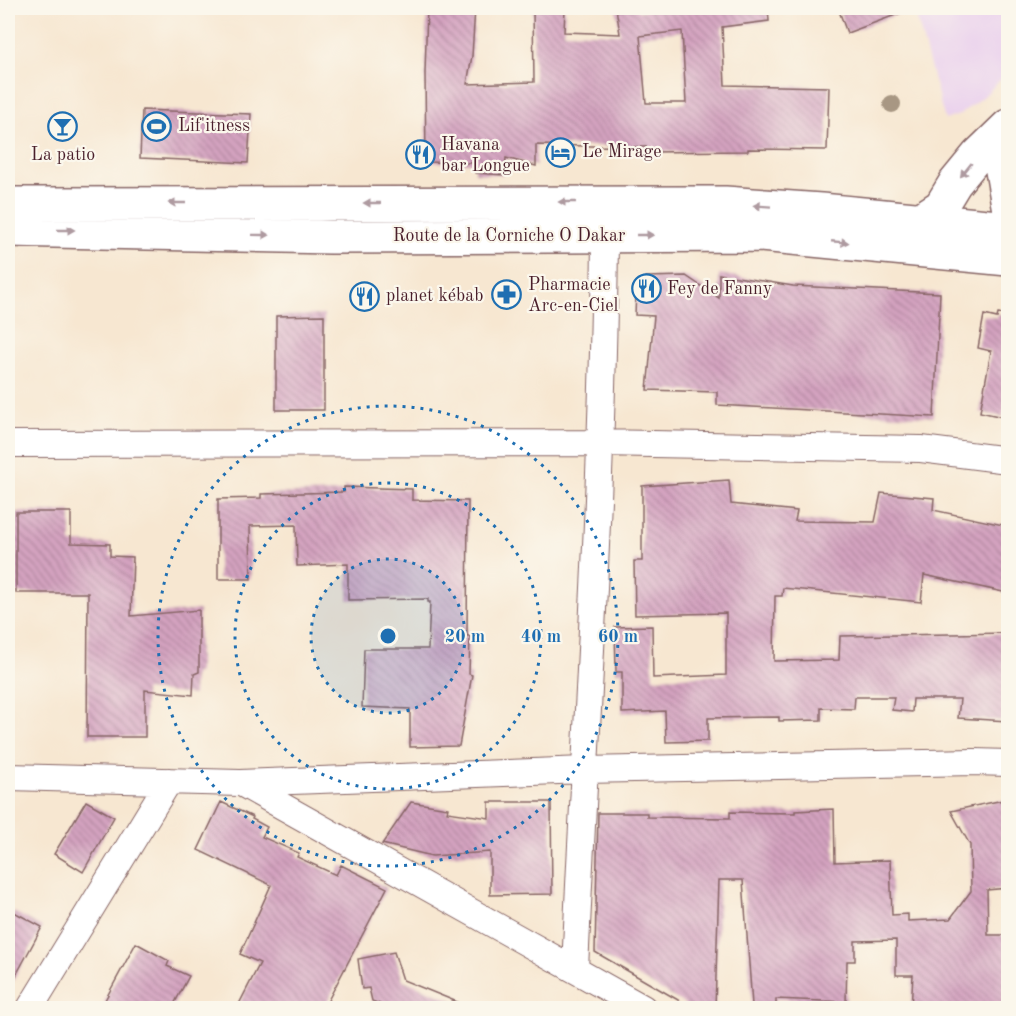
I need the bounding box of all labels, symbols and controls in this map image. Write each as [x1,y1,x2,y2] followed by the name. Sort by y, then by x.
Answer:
[47,110,79,142] bar icon: La patio
[141,110,173,142] sports icon: Lif'itness
[178,117,250,135] place label: Lif'itness
[441,136,530,175] place label: Havana bar Longue
[545,136,577,168] hotel icon: Le Mirage
[404,139,436,171] restaurant icon: Havana bar Longue
[582,143,662,161] place label: Le Mirage
[31,146,95,164] place label: La patio
[960,162,973,178] one-way arrow
[558,197,577,207] one-way arrow
[168,198,187,208] one-way arrow
[363,198,382,208] one-way arrow
[753,201,772,210] one-way arrow
[56,226,75,235] one-way arrow
[393,227,626,245] street label: Route de la Corniche O Dakar
[251,230,270,240] one-way arrow
[635,230,654,240] one-way arrow
[830,237,849,247] one-way arrow
[630,273,662,305] restaurant icon: Fey de Fanny
[528,276,618,315] place label: Pharmacie Arc-en-Ciel
[491,279,523,311] pharmacy icon: Pharmacie Arc-en-Ciel
[349,280,381,312] restaurant icon: planet kébab
[667,280,773,298] place label: Fey de Fanny
[386,287,483,305] place label: planet kébab
[378,626,398,646] centre of rings
[445,628,485,646] text: 20 m
[521,628,561,646] text: 40 m
[598,628,638,646] text: 60 m

